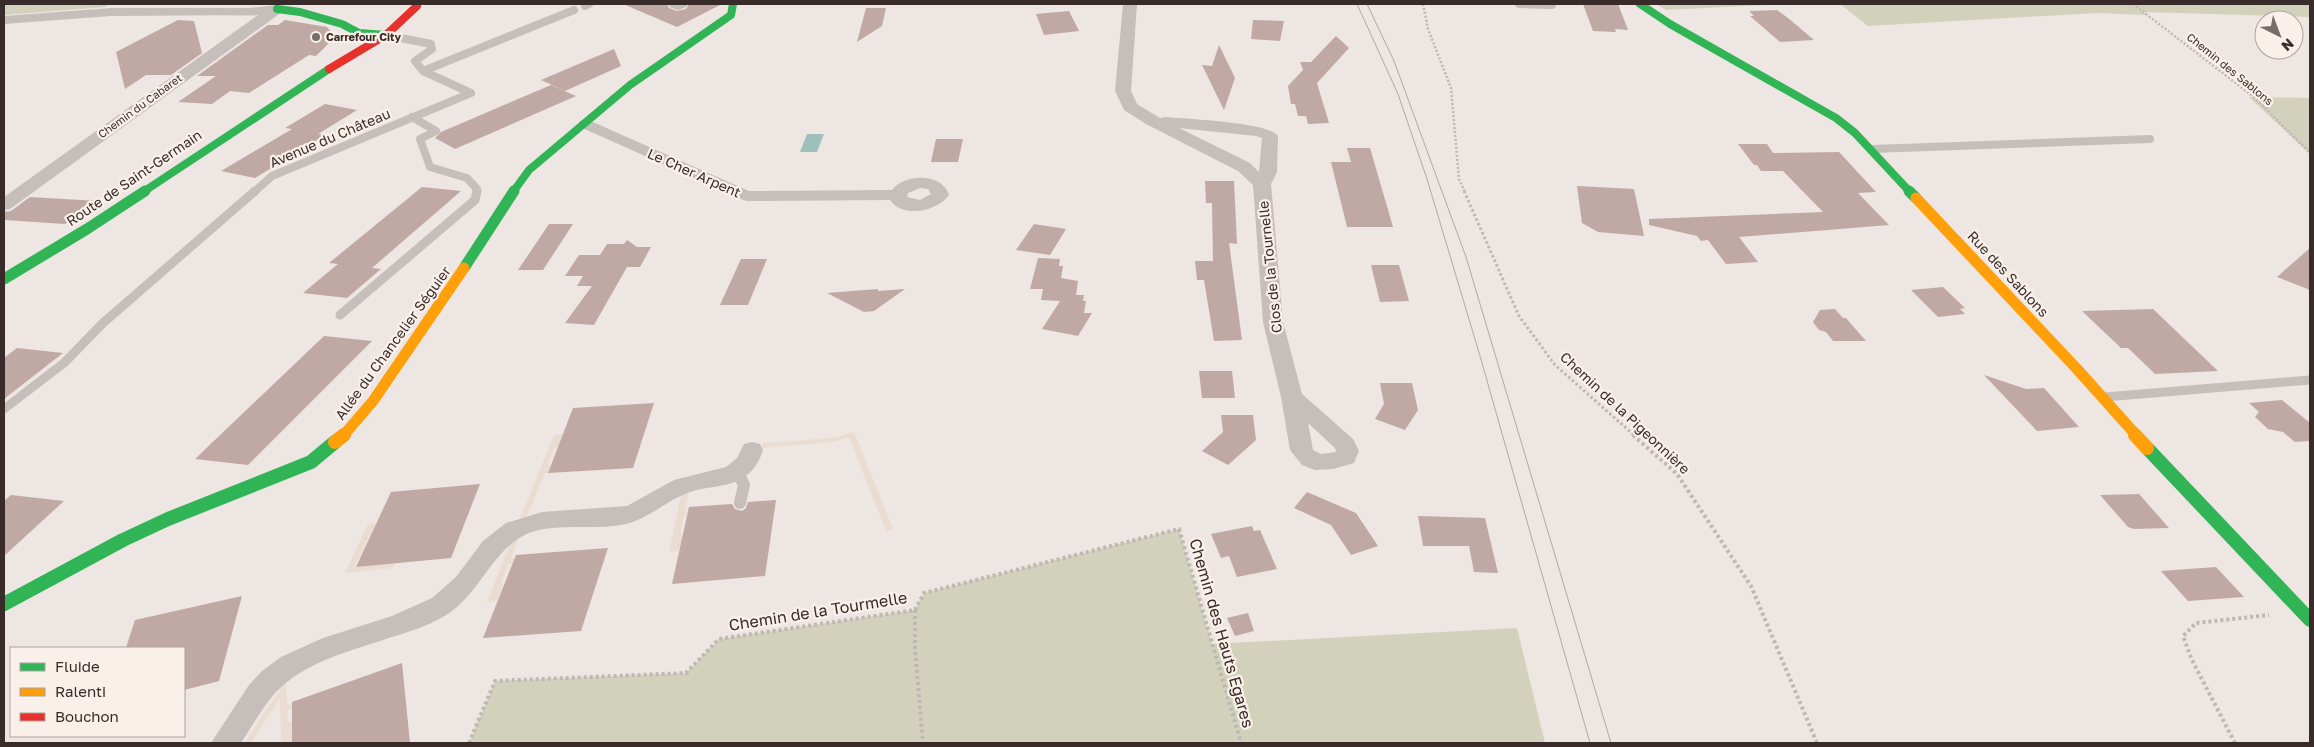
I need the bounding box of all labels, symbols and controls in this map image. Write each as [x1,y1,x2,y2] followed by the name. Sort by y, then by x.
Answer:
[2254,10,2304,60] north arrow
[326,30,402,43] place label: Carrefour City
[2185,30,2276,107] street label: Chemin des Sablons
[310,31,322,43] marker: Carrefour City
[2278,35,2298,55] text: N
[95,71,184,140] street label: Chemin du Cabaret
[267,104,393,171] street label: Avenue du Château
[63,126,205,229] street label: Route de Saint-Germain
[645,144,743,201] street label: Le Cher Arpent
[1254,200,1285,334] street label: Clos de la Tournelle
[1964,227,2053,320] street label: Rue des Sablons
[331,262,454,423] street label: Allée du Chancelier Séguier
[1557,348,1694,477] street label: Chemin de la Pigeonnière
[1185,536,1259,730] street label: Chemin des Hauts Egares
[727,587,909,635] street label: Chemin de la Tourmelle
[10,647,185,737] legend
[55,657,100,675] text: Fluide
[55,682,106,700] text: Ralenti
[55,707,119,725] text: Bouchon

